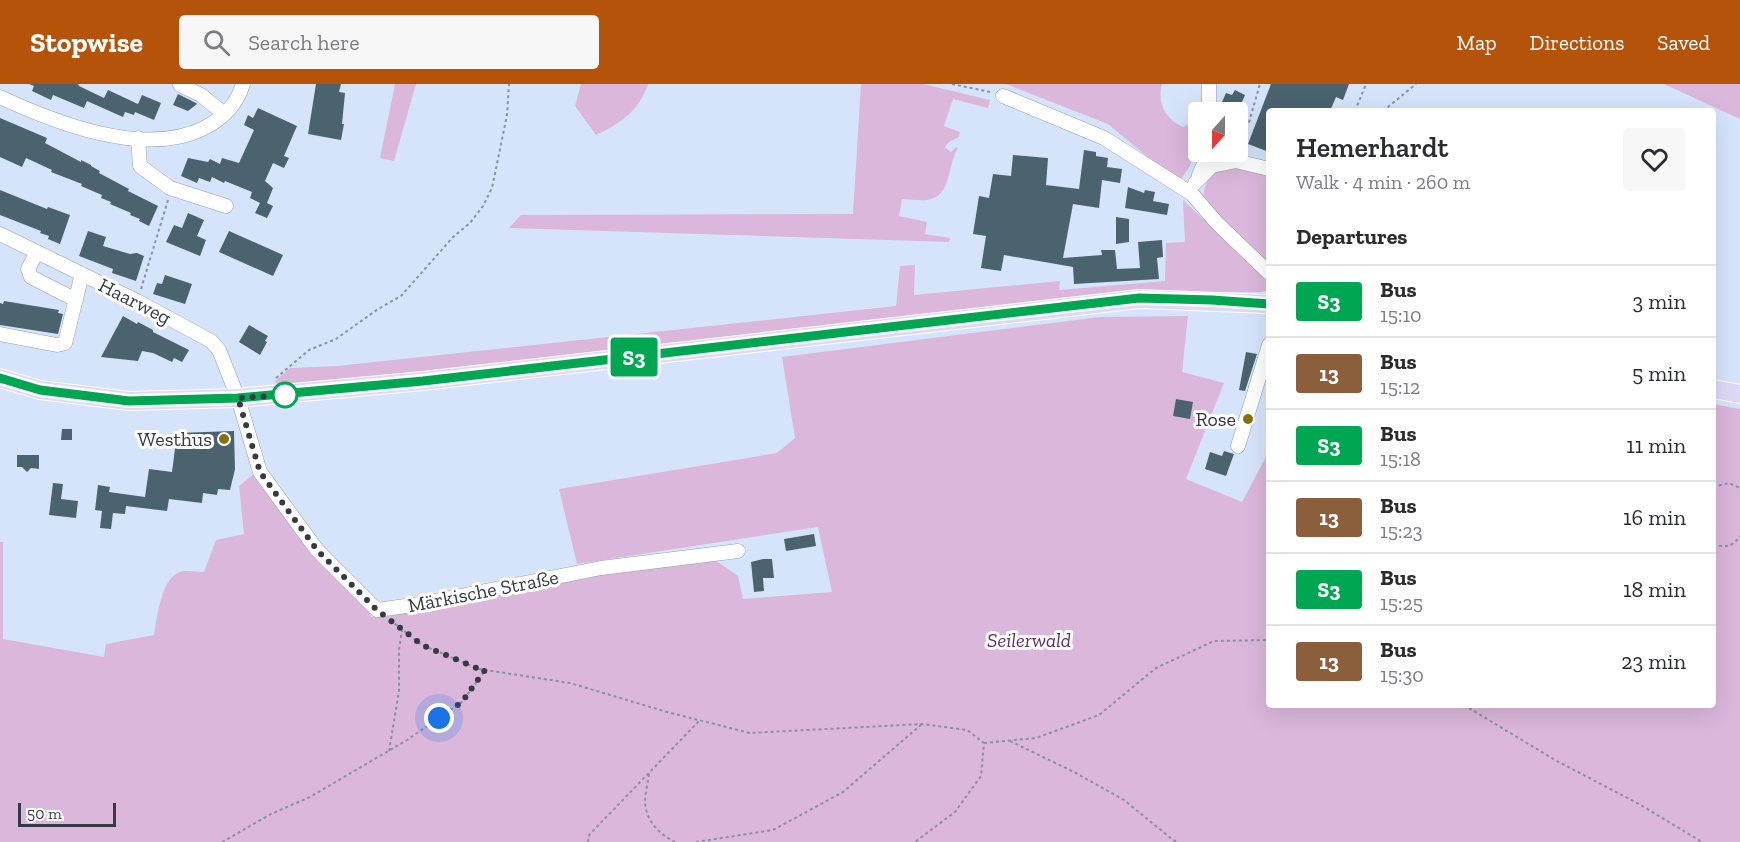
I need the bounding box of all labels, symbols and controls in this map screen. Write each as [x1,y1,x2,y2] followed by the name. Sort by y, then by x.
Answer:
[179,15,599,69] search box
[30,26,143,59] text: Stopwise
[200,26,233,59] icon: search
[248,29,360,56] text: Search here
[1457,30,1497,55] text: Map
[1530,30,1624,55] text: Directions
[1657,30,1710,55] text: Saved
[1188,102,1248,162] north arrow
[1188,102,1248,162] map controls
[1623,128,1686,191] button: heart
[1296,131,1448,164] text: Hemerhardt
[1296,170,1470,194] text: Walk · 4 min · 260 m
[1296,223,1407,250] text: Departures
[95,273,175,329] street label: Haarweg
[1380,276,1417,303] text: Bus
[1632,288,1686,315] text: 3 min
[1318,289,1340,314] text: S3
[1380,303,1422,327] text: 15:10
[607,338,661,376] line badge: S3
[623,345,645,370] text: S3
[1380,348,1417,375] text: Bus
[1632,360,1686,387] text: 5 min
[1319,361,1339,386] text: 13
[1380,375,1420,399] text: 15:12
[272,382,298,408] unlabelled marker
[1195,407,1236,431] place label: Rose
[1241,412,1255,426] marker: Rose
[1380,420,1417,447] text: Bus
[137,427,212,451] place label: Westhus
[217,432,231,446] marker: Westhus
[1626,432,1686,459] text: 11 min
[1318,433,1340,458] text: S3
[1380,447,1421,471] text: 15:18
[1380,492,1417,519] text: Bus
[1623,504,1686,531] text: 16 min
[1319,505,1339,530] text: 13
[1380,519,1423,543] text: 15:23
[1380,564,1417,591] text: Bus
[406,565,560,617] street label: Märkische Straße
[1623,576,1686,603] text: 18 min
[1318,577,1340,602] text: S3
[1380,591,1423,615] text: 15:25
[987,628,1071,652] park label: Seilerwald
[1380,636,1417,663] text: Bus
[1621,648,1686,675] text: 23 min
[1319,649,1339,674] text: 13
[1380,663,1424,687] text: 15:30
[424,703,454,733] your location
[18,800,116,828] scale bar
[27,804,62,823] text: 50 m

